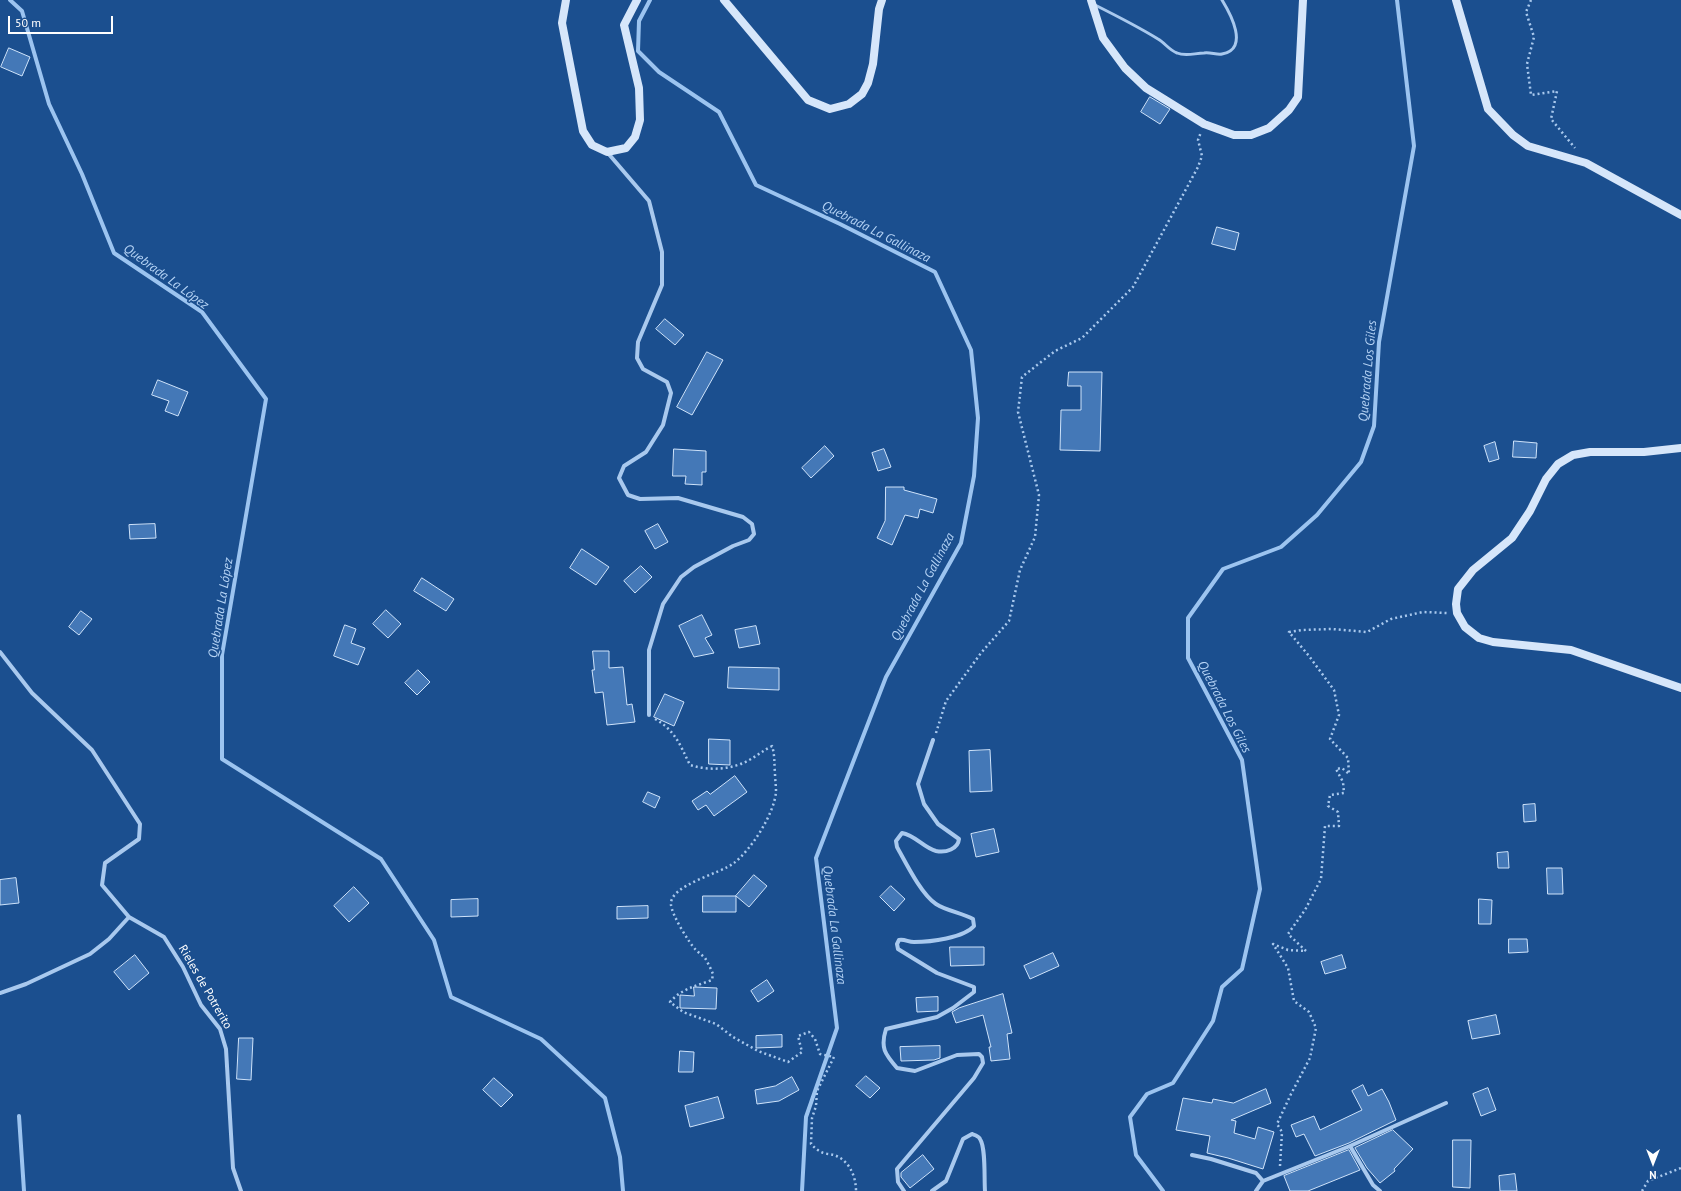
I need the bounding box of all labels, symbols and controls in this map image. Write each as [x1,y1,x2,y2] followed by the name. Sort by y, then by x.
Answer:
[10,8,115,34] scale bar
[15,15,41,30] text: 50 m
[819,198,933,266] water label: Quebrada La Gallinaza
[120,241,212,313] water label: Quebrada La López
[1356,320,1380,422] water label: Quebrada Los Giles
[888,530,958,644] water label: Quebrada La Gallinaza
[205,557,237,659] water label: Quebrada La López
[1194,658,1254,756] water label: Quebrada Los Giles
[819,865,849,985] water label: Quebrada La Gallinaza
[175,942,235,1032] street label: Rieles de Potrerito
[1633,1143,1673,1183] north arrow
[1649,1168,1657,1182] text: N

